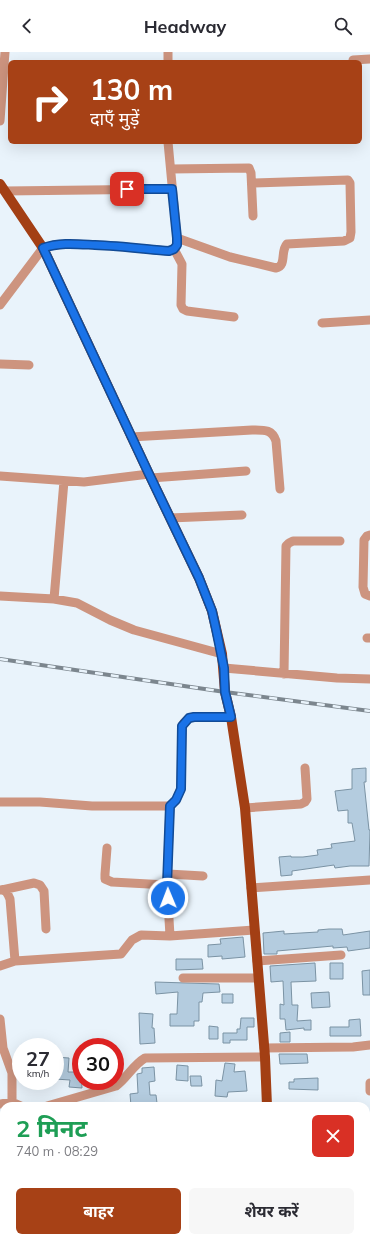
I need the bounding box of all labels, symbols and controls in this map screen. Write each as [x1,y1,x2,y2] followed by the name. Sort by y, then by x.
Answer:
[16,15,38,37] icon: back
[144,15,226,38] text: Headway
[332,15,354,37] icon: search
[90,72,173,107] text: 130 m
[24,76,76,128] icon: right
[90,107,139,130] text: दाएँ मुड़ें
[110,172,144,206] pin
[116,178,138,200] icon: arrive
[147,877,189,919] position arrow
[72,1038,124,1090] speed limit sign: 30
[26,1046,50,1071] text: 27
[27,1067,49,1080] text: km/h
[16,1113,87,1143] text: 2 मिनट
[312,1115,354,1157] button: close
[16,1143,98,1159] text: 740 m · 08:29
[16,1188,181,1234] button: बाहर
[189,1188,354,1234] button: शेयर करें

